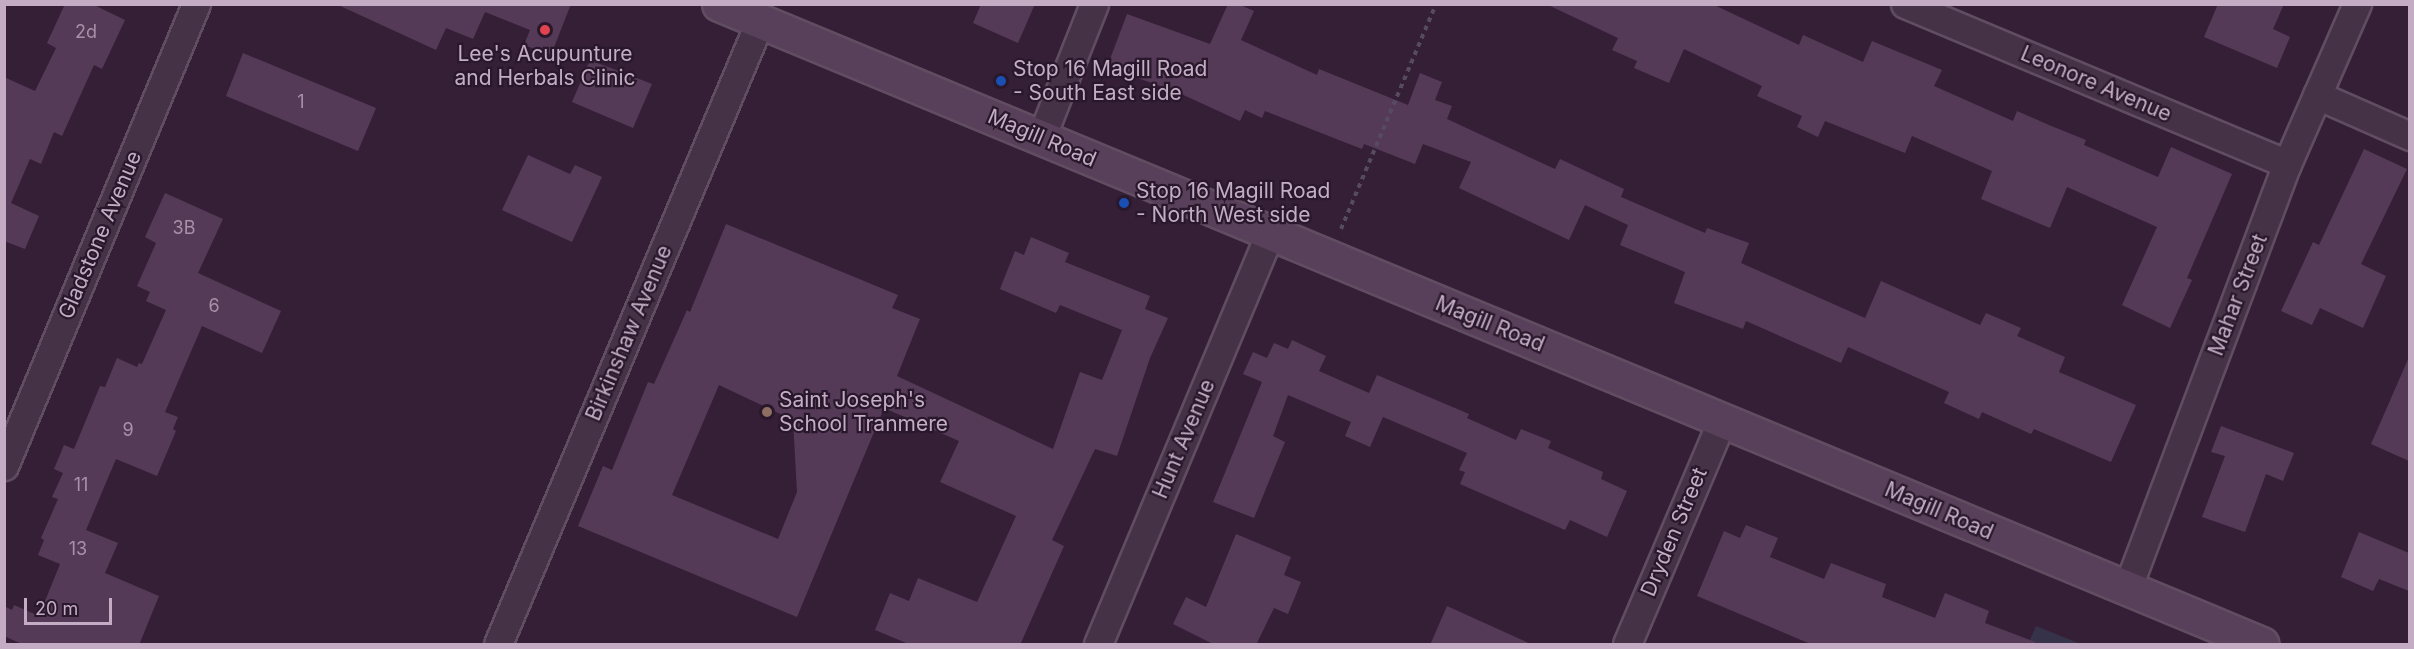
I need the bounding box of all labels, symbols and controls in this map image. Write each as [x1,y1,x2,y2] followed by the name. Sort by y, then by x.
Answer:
[75,21,97,43] house number: 2d
[536,21,554,39] marker: Lee's Acupunture and Herbals Clinic
[455,41,635,91] place label: Lee's Acupunture and Herbals Clinic
[2017,41,2175,127] street label: Leonore Avenue
[1013,56,1207,106] place label: Stop 16 Magill Road - South East side
[994,74,1008,88] marker: Stop 16 Magill Road - South East side
[297,91,305,113] house number: 1
[984,104,1100,172] street label: Magill Road
[53,147,147,323] street label: Gladstone Avenue
[1136,178,1330,228] place label: Stop 16 Magill Road - North West side
[1117,196,1131,210] marker: Stop 16 Magill Road - North West side
[173,217,195,239] house number: 3B
[2203,231,2273,359] street label: Mahar Street
[581,241,677,425] street label: Birkinshaw Avenue
[1432,291,1548,357] street label: Magill Road
[208,295,220,317] house number: 6
[1148,376,1220,502] street label: Hunt Avenue
[779,387,948,437] place label: Saint Joseph's School Tranmere
[760,405,774,419] marker: Saint Joseph's School Tranmere
[122,419,134,441] house number: 9
[1636,464,1712,600] street label: Dryden Street
[74,474,88,496] house number: 11
[1881,477,1997,545] street label: Magill Road
[69,538,87,560] house number: 13
[27,586,116,624] scale bar
[35,598,78,619] text: 20 m

